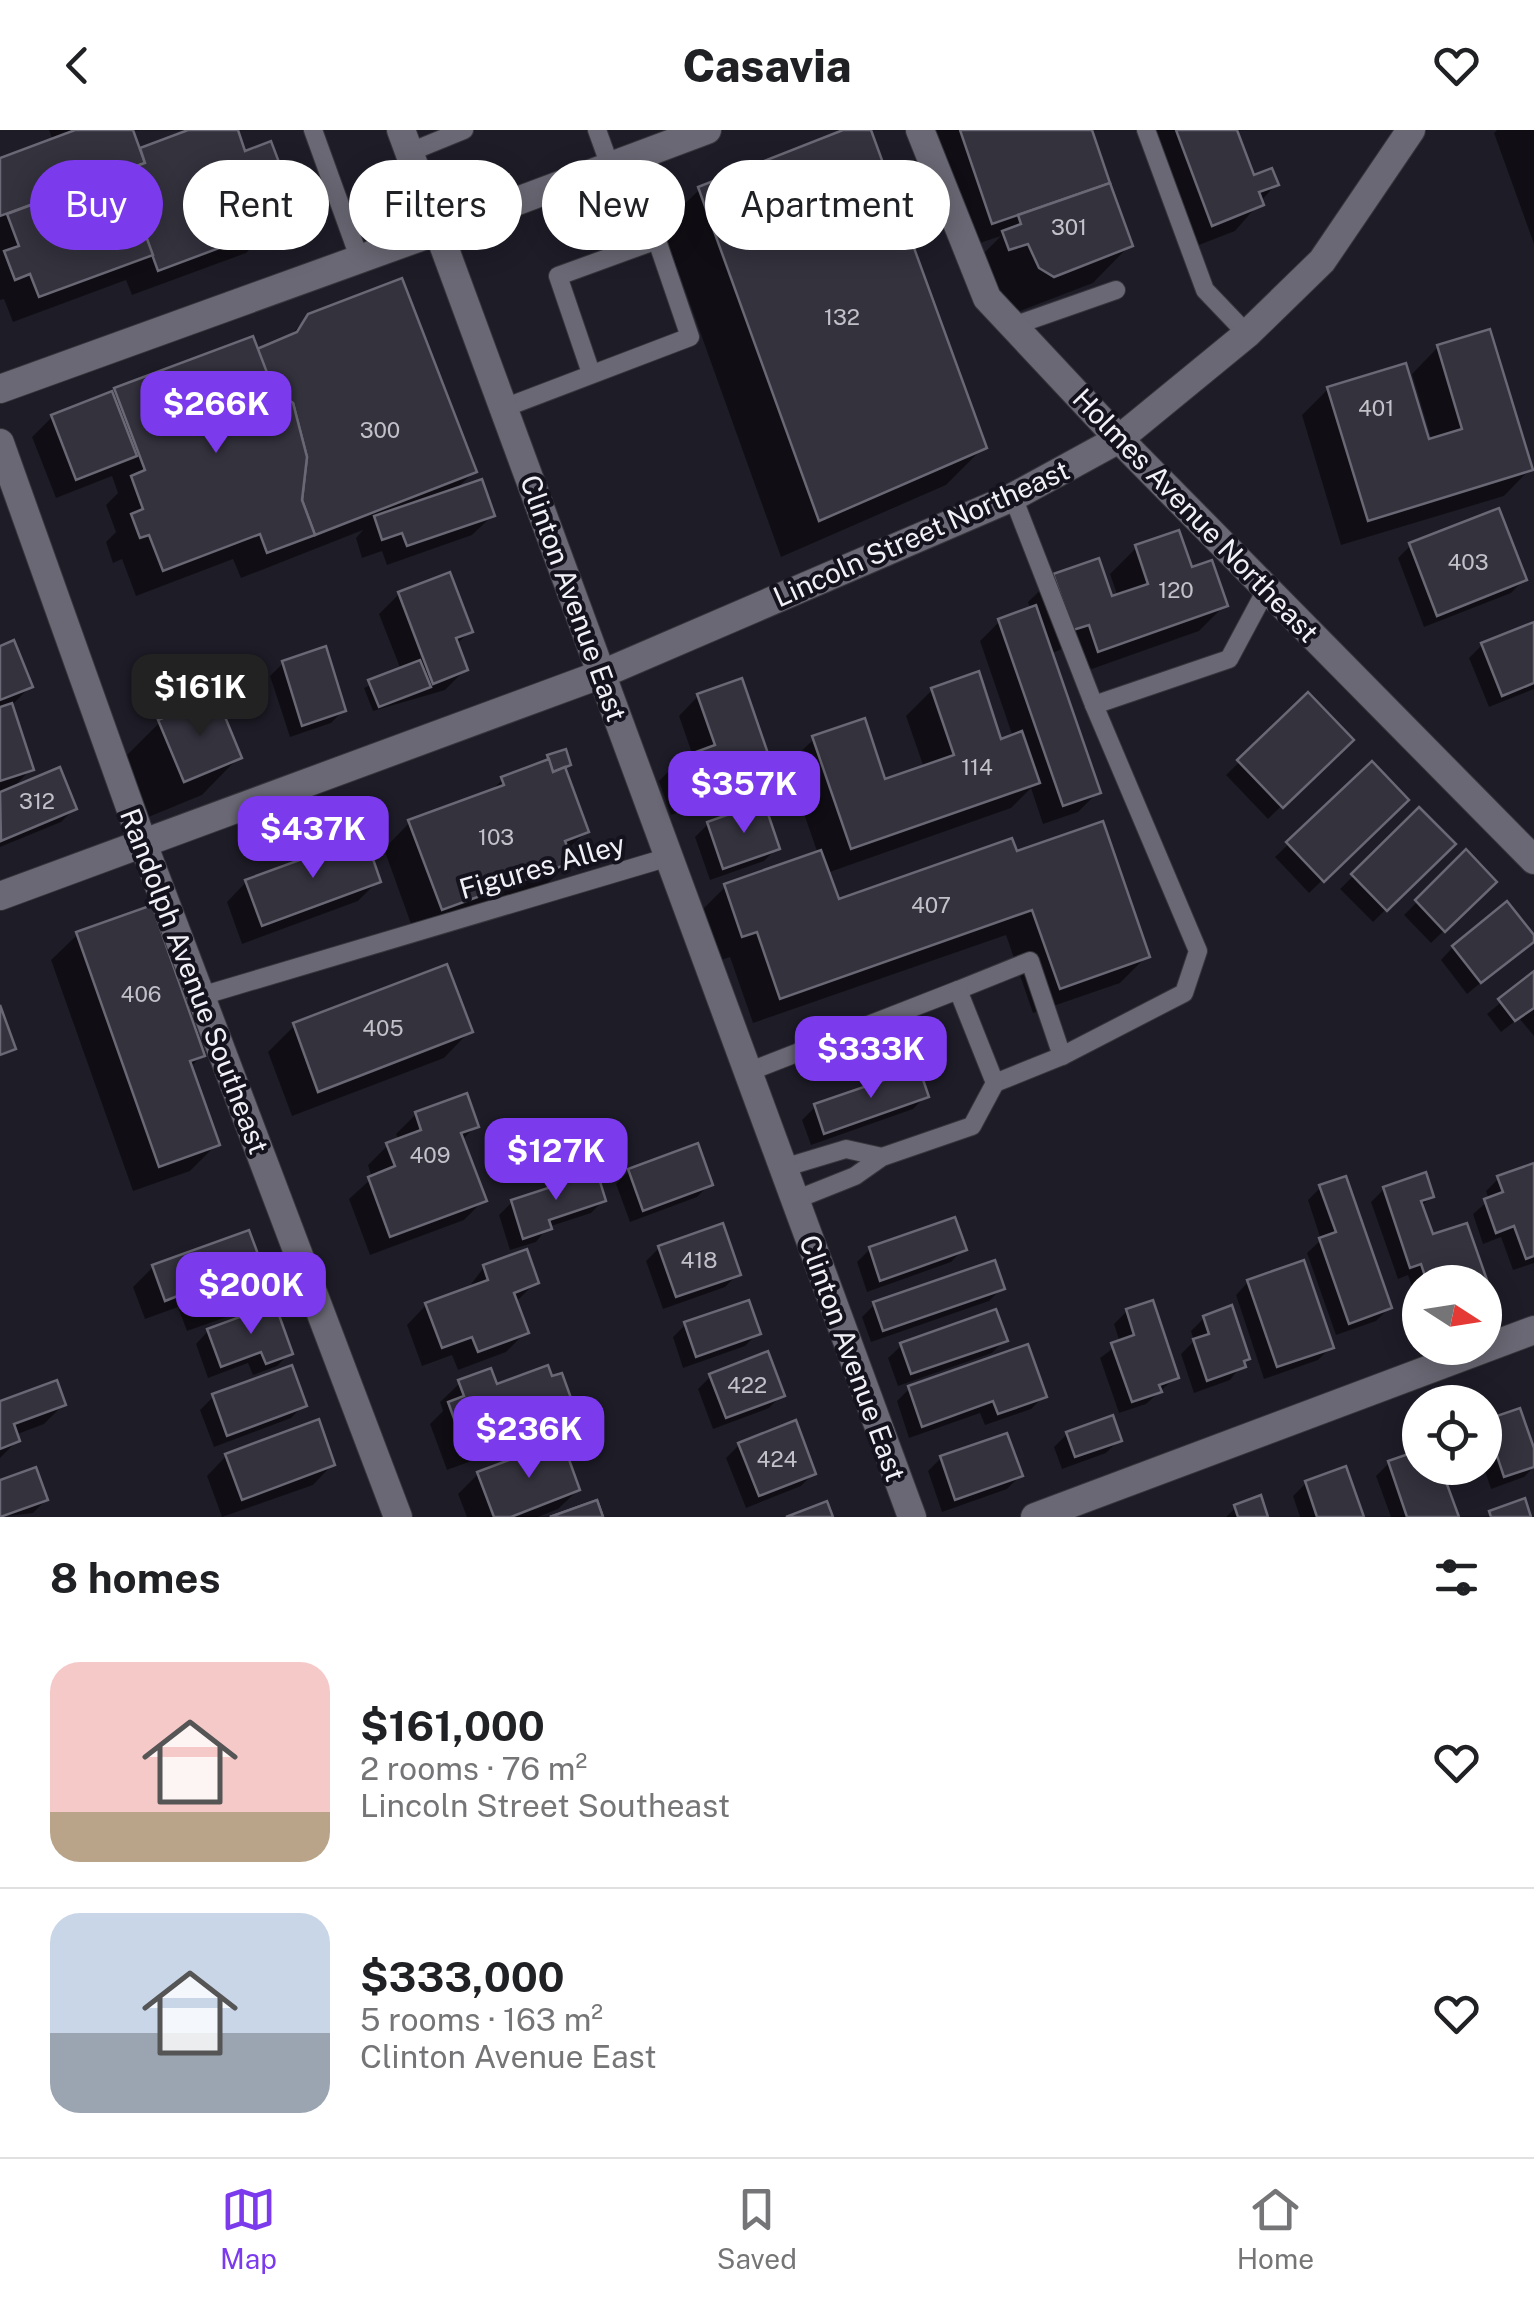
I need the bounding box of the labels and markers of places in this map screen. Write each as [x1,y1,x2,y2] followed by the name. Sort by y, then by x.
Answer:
[146,371,286,456] pin: $266K
[130,654,270,739] pin: $161K
[674,751,814,836] pin: $357K
[243,796,383,881] pin: $437K
[801,1016,941,1101] pin: $333K
[486,1118,626,1203] pin: $127K
[181,1252,321,1337] pin: $200K
[459,1396,599,1481] pin: $236K

